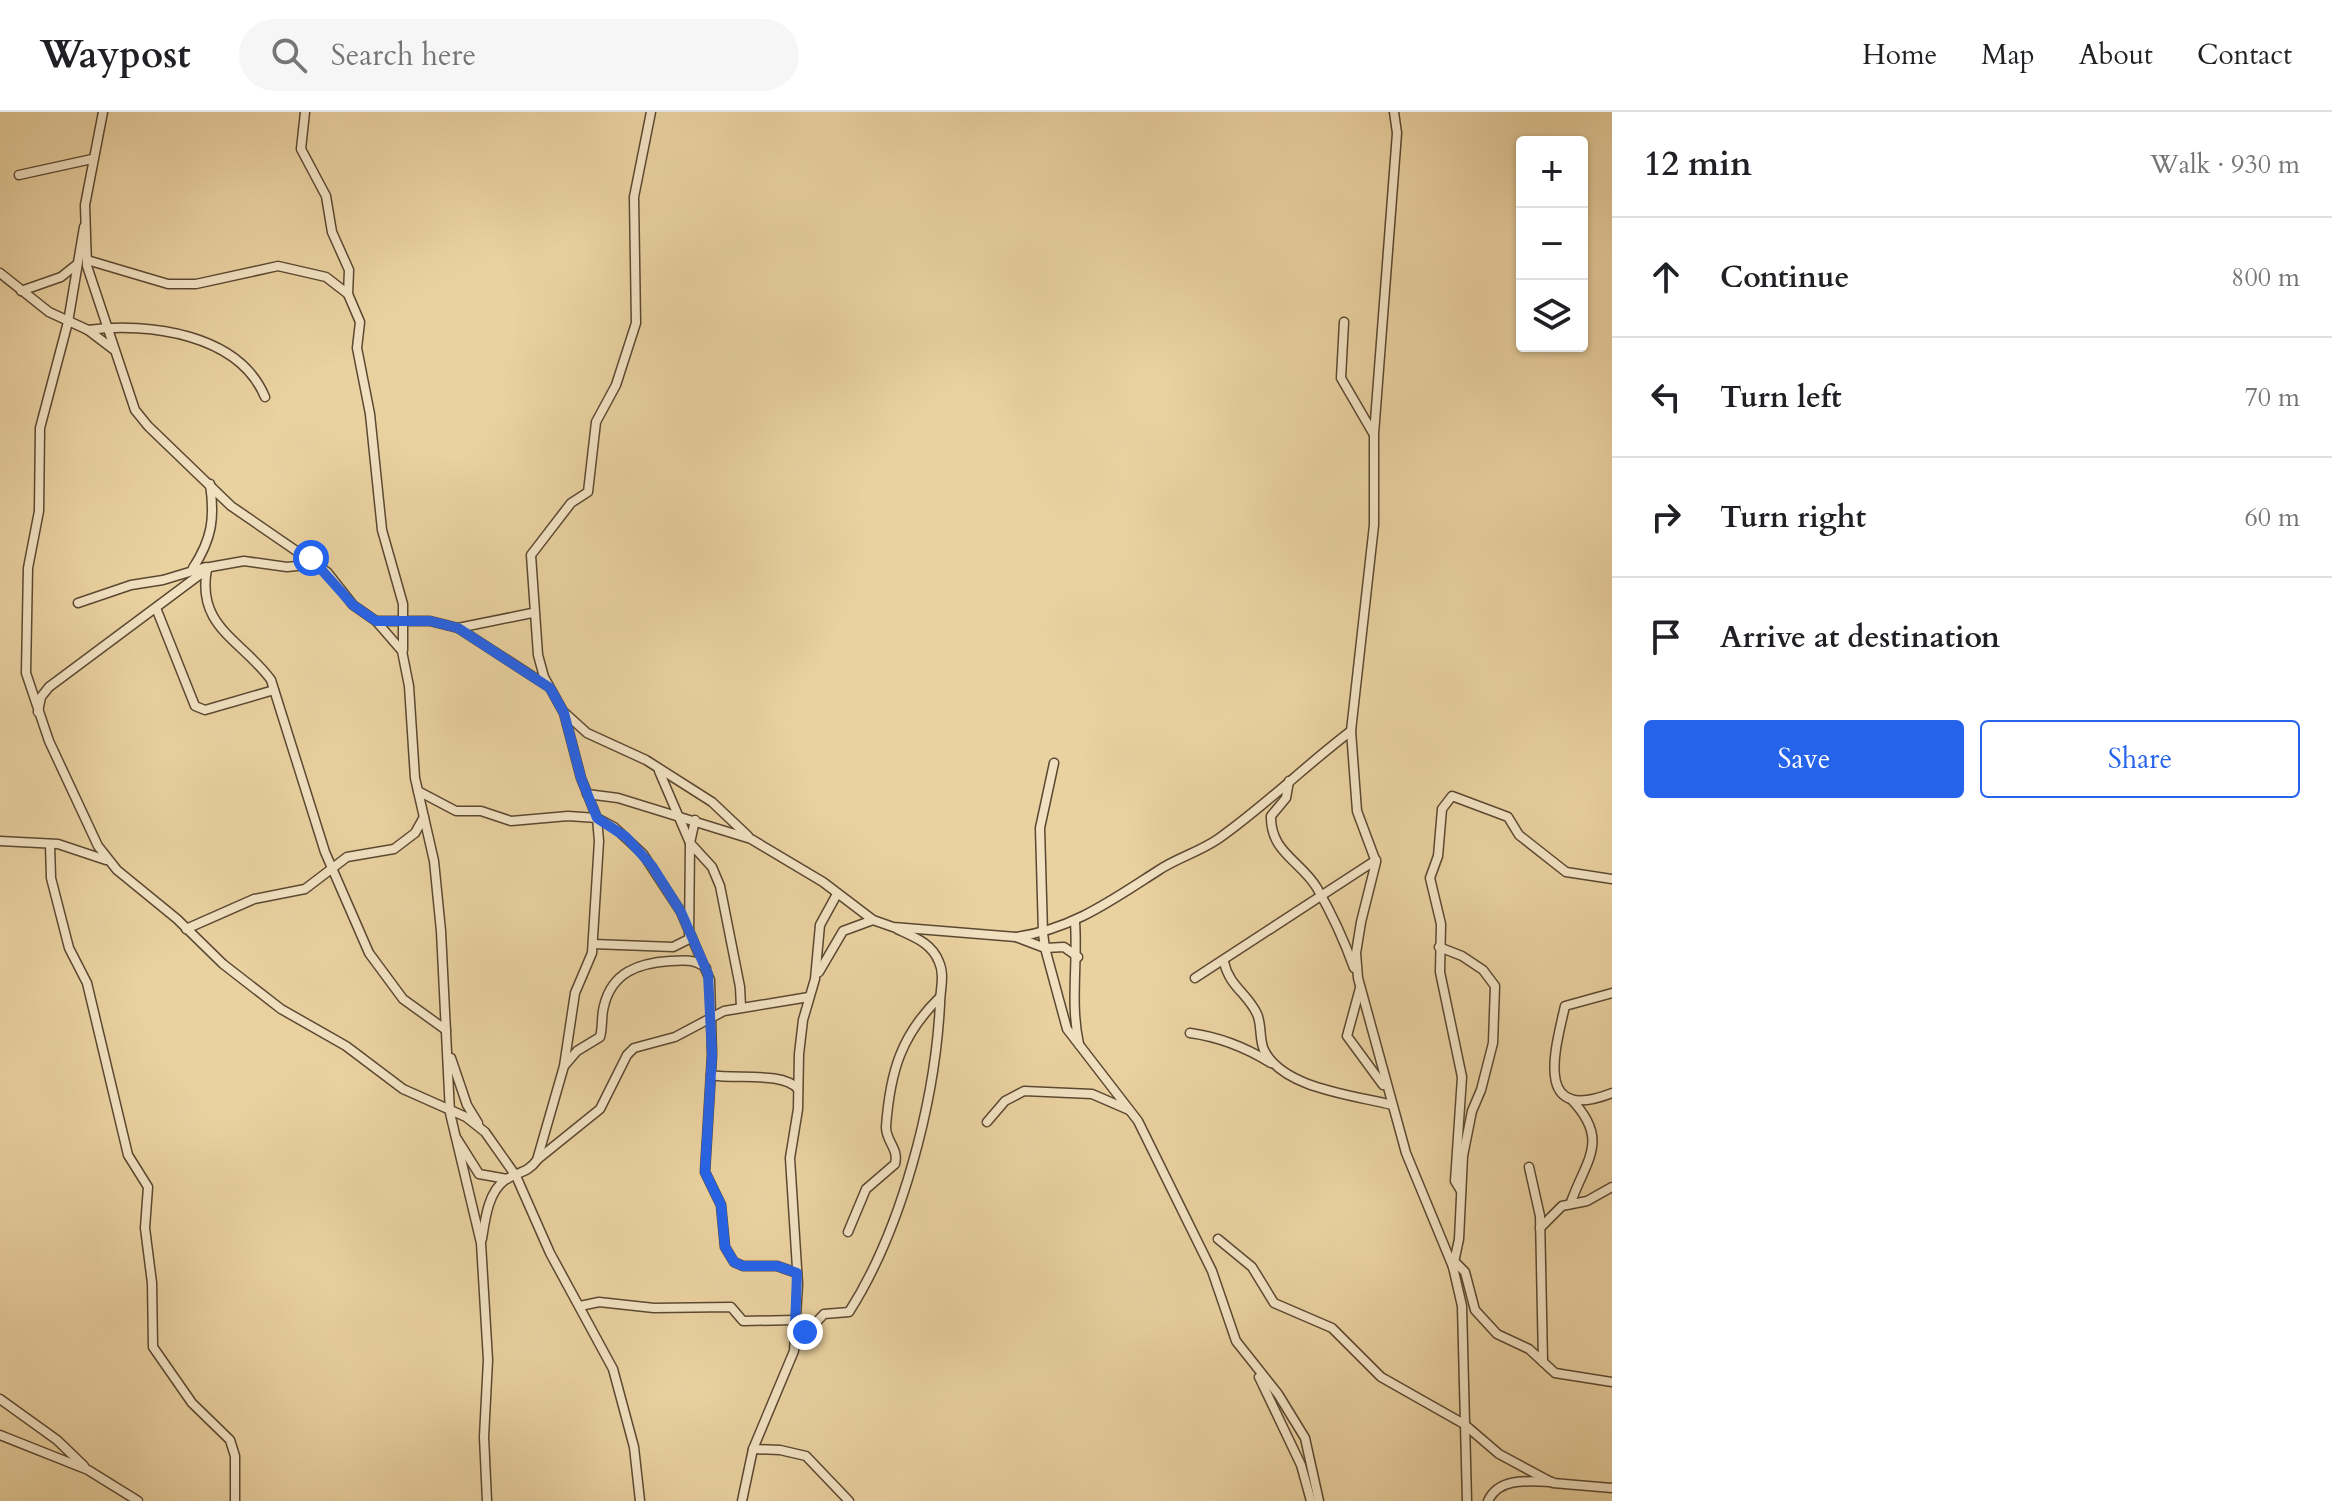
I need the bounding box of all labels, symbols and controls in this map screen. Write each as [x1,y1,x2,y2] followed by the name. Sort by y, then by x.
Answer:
[239,19,799,91] search box
[40,29,191,81] text: Waypost
[267,33,311,77] icon: search
[331,35,476,76] text: Search here
[1862,36,1937,74] text: Home
[1981,36,2035,74] text: Map
[2079,36,2153,74] text: About
[2197,36,2292,74] text: Contact
[1516,136,1588,352] map controls
[1516,136,1588,208] button: +
[1644,141,1752,187] text: 12 min
[2150,147,2300,182] text: Walk · 930 m
[1516,208,1588,280] button: −
[1644,255,1688,299] icon: ahead
[1720,257,1849,298] text: Continue
[2231,260,2300,295] text: 800 m
[1516,280,1588,352] button: layers
[1644,375,1688,419] icon: left
[1720,377,1842,418] text: Turn left
[2244,380,2300,415] text: 70 m
[1644,495,1688,539] icon: right
[1720,497,1866,538] text: Turn right
[2244,500,2300,535] text: 60 m
[293,540,329,576] route start
[1644,615,1688,659] icon: arrive
[1720,617,2000,658] text: Arrive at destination
[1644,720,1964,798] button: Save
[1980,720,2300,798] button: Share
[787,1314,823,1350] route end

